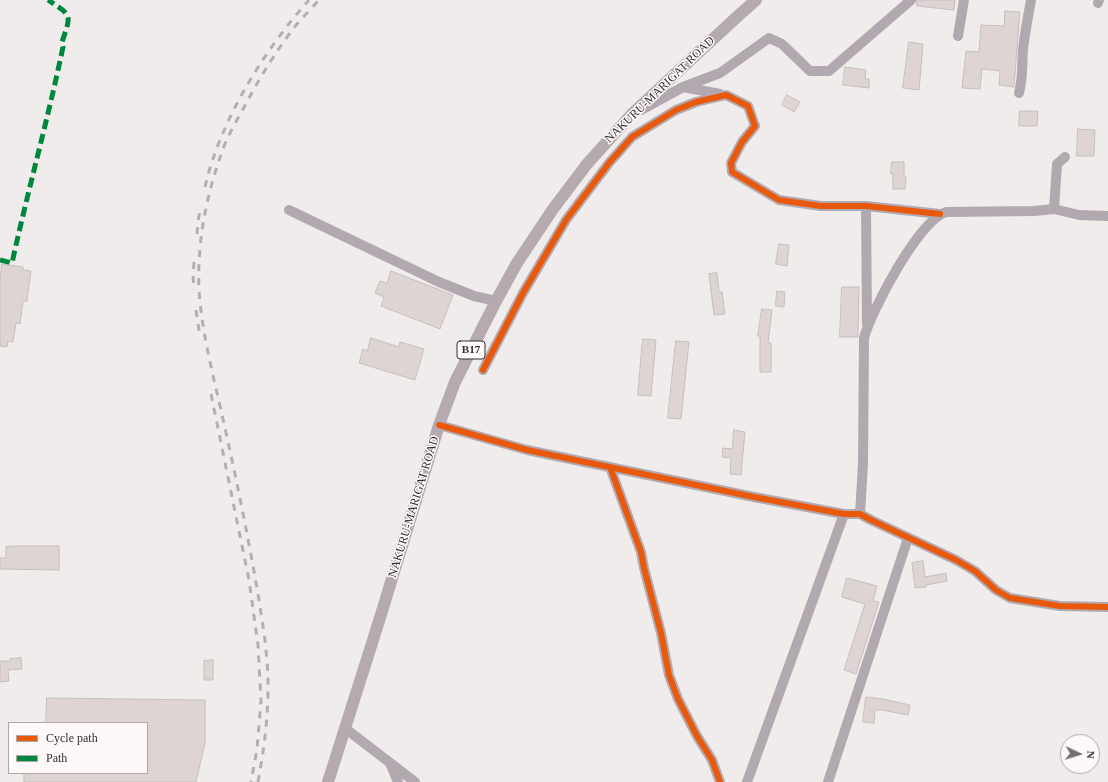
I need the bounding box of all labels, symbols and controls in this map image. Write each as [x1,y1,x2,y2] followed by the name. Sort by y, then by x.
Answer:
[602,34,718,146] street label: NAKURU-MARIGAT ROAD
[457,341,485,359] road number: B17
[386,435,442,579] street label: NAKURU-MARIGAT ROAD
[8,722,148,774] legend
[46,731,98,745] text: Cycle path
[1060,734,1100,774] north arrow
[1085,750,1097,759] text: N
[46,751,67,765] text: Path

